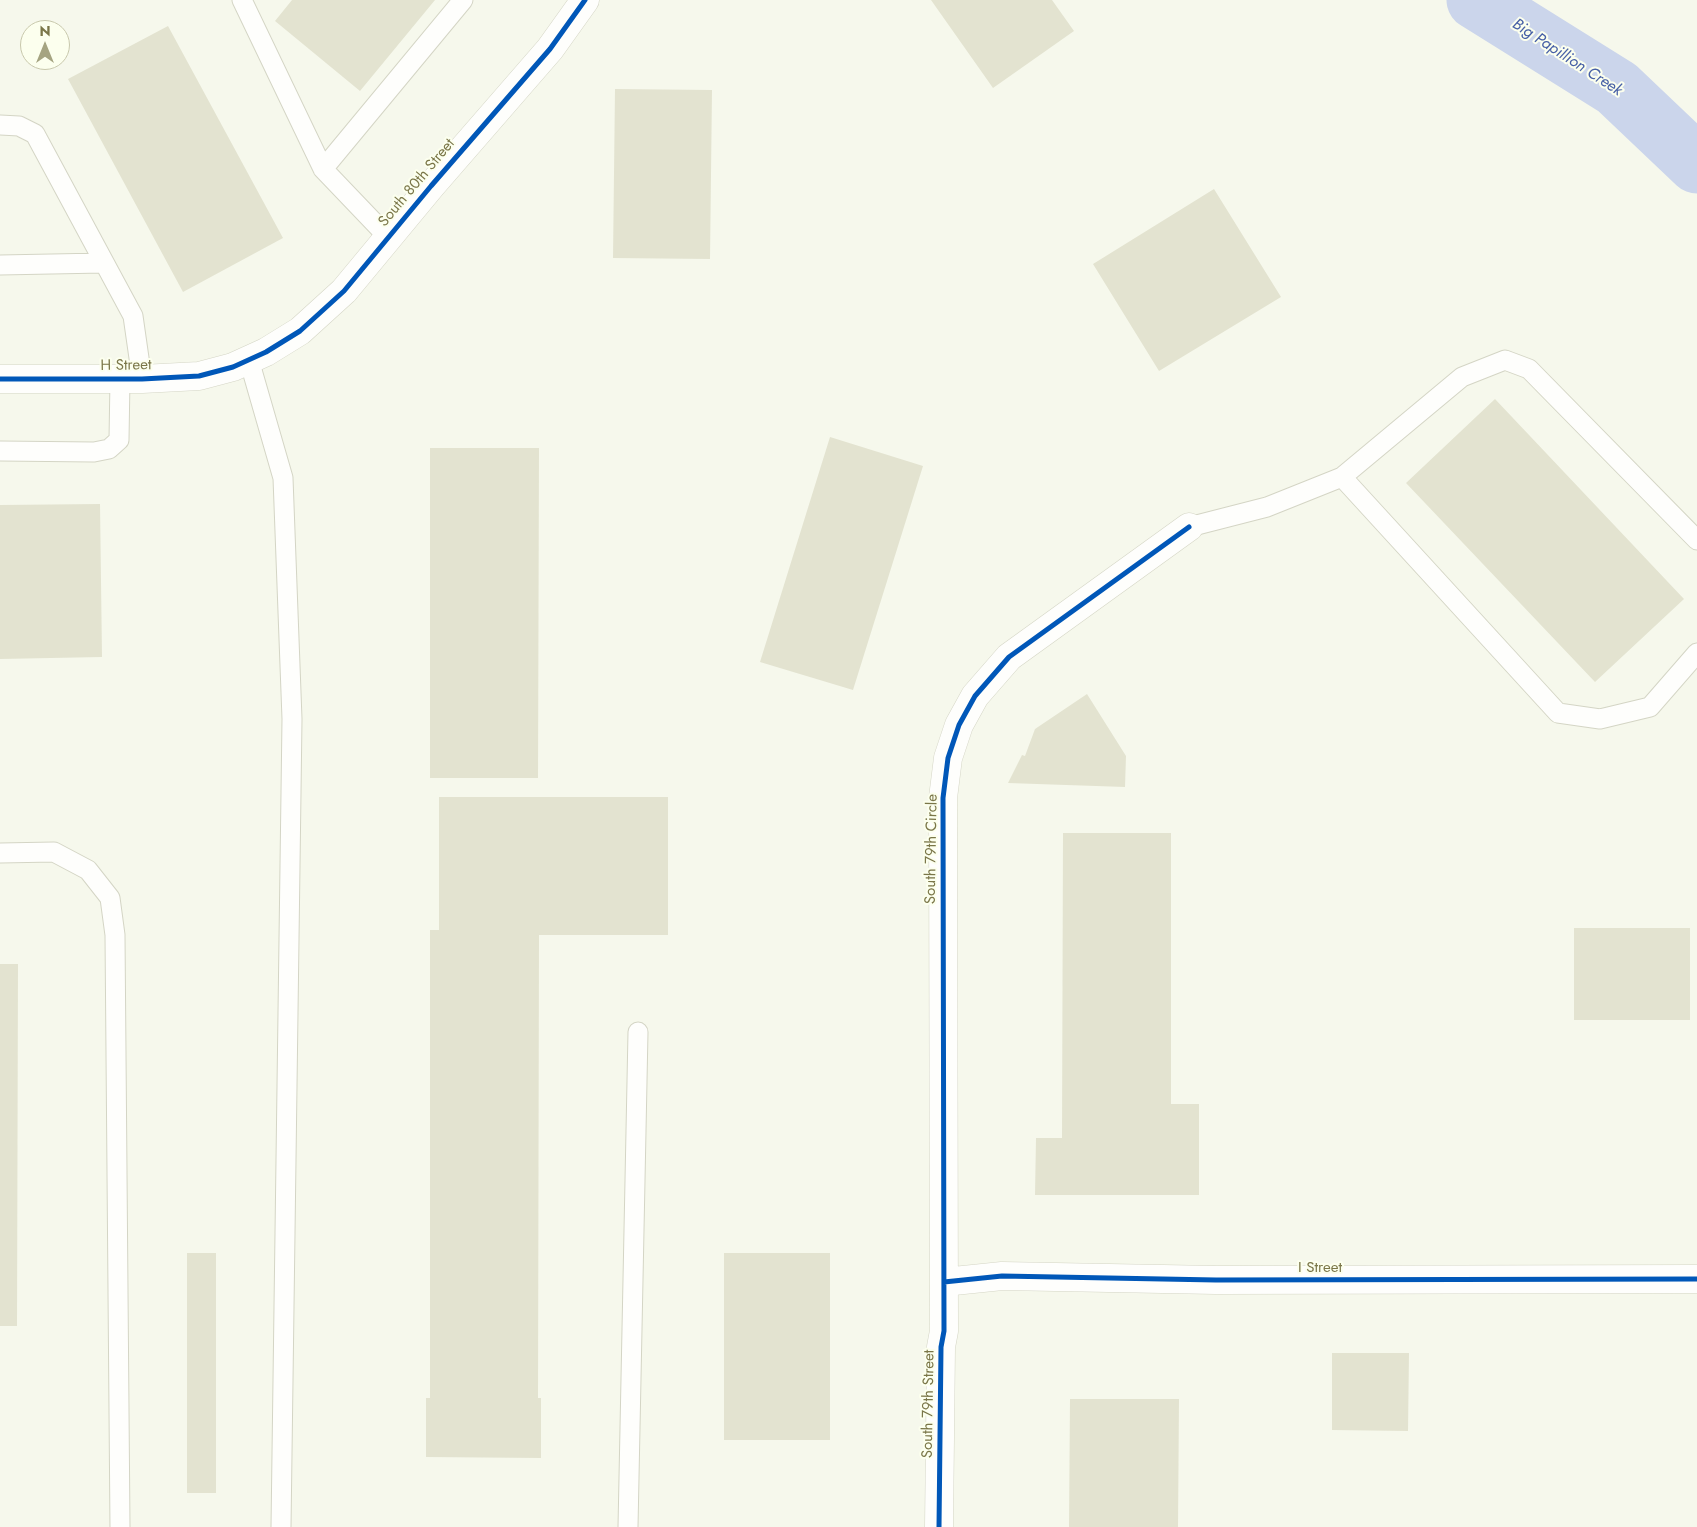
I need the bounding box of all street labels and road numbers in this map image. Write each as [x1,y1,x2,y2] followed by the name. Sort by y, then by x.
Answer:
[375,135,459,231] street label: South 80th Street
[100,357,152,375] street label: H Street
[922,794,942,904] street label: South 79th Circle
[1298,1259,1342,1277] street label: I Street
[919,1350,939,1458] street label: South 79th Street

